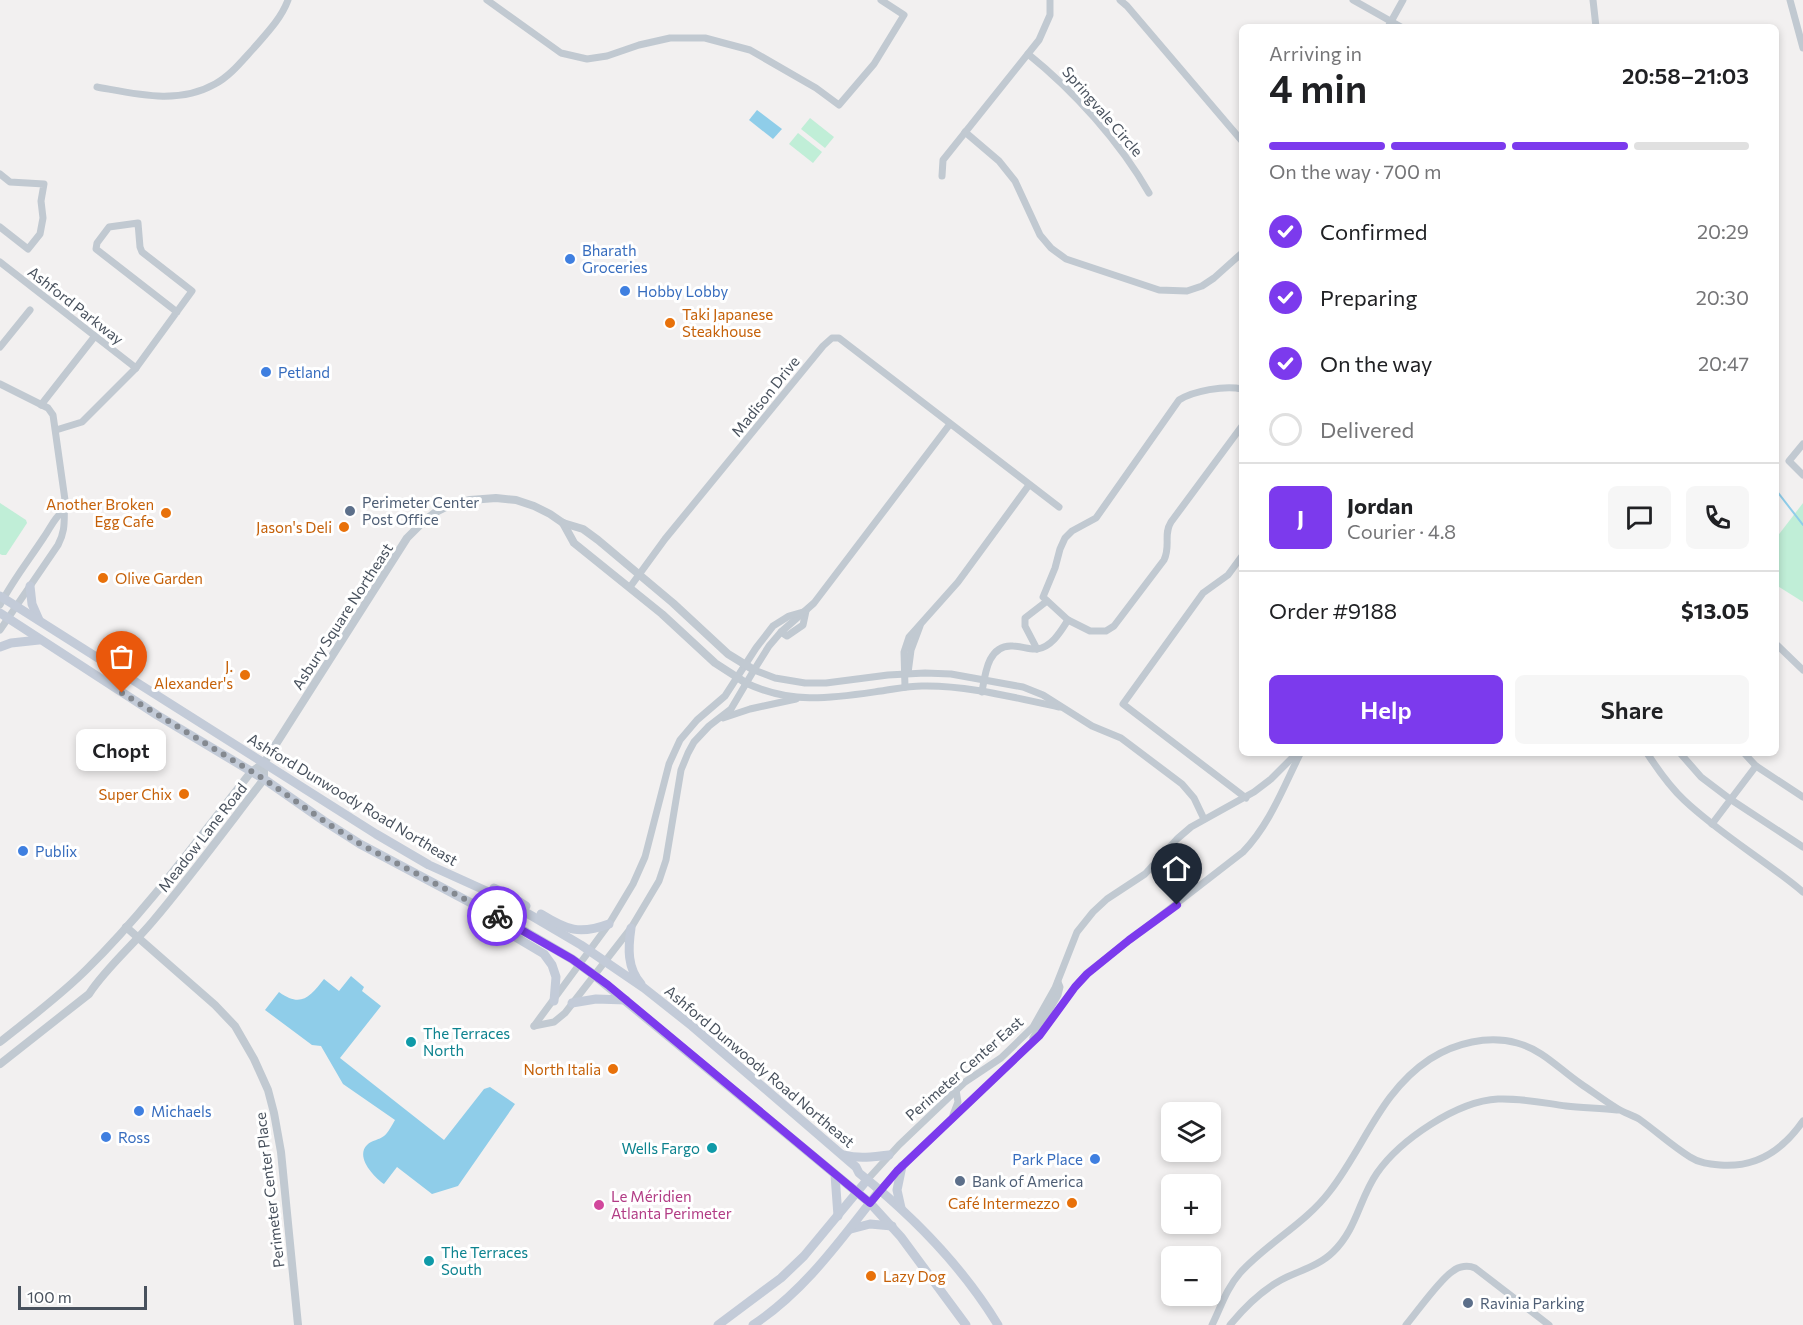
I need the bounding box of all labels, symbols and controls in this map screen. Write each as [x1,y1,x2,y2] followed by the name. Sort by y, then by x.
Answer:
[1269,41,1362,65] text: Arriving in
[1059,62,1147,160] street label: Springvale Circle
[1622,62,1749,89] text: 20:58–21:03
[1269,63,1367,111] text: 4 min
[1269,159,1441,183] text: On the way · 700 m
[1269,215,1302,248] icon: check
[1320,218,1427,245] text: Confirmed
[1697,219,1749,243] text: 20:29
[582,241,648,276] place label: Bharath Groceries
[563,252,577,266] marker: Bharath Groceries
[25,262,128,348] street label: Ashford Parkway
[1269,281,1302,314] icon: check
[637,282,728,300] place label: Hobby Lobby
[618,284,632,298] marker: Hobby Lobby
[1320,284,1417,311] text: Preparing
[1696,285,1749,309] text: 20:30
[682,305,773,340] place label: Taki Japanese Steakhouse
[663,316,677,330] marker: Taki Japanese Steakhouse
[1269,347,1302,380] icon: check
[1320,350,1432,377] text: On the way
[1698,351,1749,375] text: 20:47
[727,352,803,440] street label: Madison Drive
[278,363,330,381] place label: Petland
[259,365,273,379] marker: Petland
[1320,416,1414,443] text: Delivered
[1608,486,1671,549] button: chat
[1686,486,1749,549] button: phone
[1347,492,1413,519] text: Jordan
[362,493,479,528] place label: Perimeter Center Post Office
[46,495,154,530] place label: Another Broken Egg Cafe
[343,504,357,518] marker: Perimeter Center Post Office
[1297,504,1304,531] text: J
[159,506,173,520] marker: Another Broken Egg Cafe
[256,518,332,536] place label: Jason's Deli
[1347,519,1456,543] text: Courier · 4.8
[337,520,351,534] marker: Jason's Deli
[288,539,396,693] street label: Asbury Square Northeast
[115,569,203,587] place label: Olive Garden
[96,571,110,585] marker: Olive Garden
[1269,597,1397,624] text: Order #9188
[1681,597,1749,624] text: $13.05
[96,631,147,693] pin
[105,640,138,673] icon: bag
[154,657,233,692] place label: J. Alexander's
[238,668,252,682] marker: J. Alexander's
[1269,675,1503,744] button: Help
[1515,675,1749,744] button: Share
[77,729,167,771] callout: Chopt
[245,729,461,869] street label: Ashford Dunwoody Road Northeast
[92,738,150,762] text: Chopt
[154,779,250,895] street label: Meadow Lane Road
[98,785,172,803] place label: Super Chix
[177,787,191,801] marker: Super Chix
[35,842,77,860] place label: Publix
[1151,843,1202,905] pin
[16,844,30,858] marker: Publix
[1160,852,1193,885] icon: home
[467,886,527,946] courier
[481,900,514,933] icon: bike
[662,981,858,1151] street label: Ashford Dunwoody Road Northeast
[902,1012,1026,1124] street label: Perimeter Center East
[423,1024,510,1059] place label: The Terraces North
[404,1035,418,1049] marker: The Terraces North
[523,1060,601,1078] place label: North Italia
[606,1062,620,1076] marker: North Italia
[151,1102,212,1120] place label: Michaels
[1161,1102,1221,1306] map controls
[1161,1102,1221,1162] button: layers
[132,1104,146,1118] marker: Michaels
[251,1111,287,1269] street label: Perimeter Center Place
[118,1128,150,1146] place label: Ross
[99,1130,113,1144] marker: Ross
[621,1139,700,1157] place label: Wells Fargo
[705,1141,719,1155] marker: Wells Fargo
[1012,1150,1083,1168] place label: Park Place
[1088,1152,1102,1166] marker: Park Place
[972,1172,1083,1190] place label: Bank of America
[953,1174,967,1188] marker: Bank of America
[1161,1174,1221,1234] button: +
[611,1187,732,1222] place label: Le Méridien Atlanta Perimeter
[948,1194,1060,1212] place label: Café Intermezzo
[1065,1196,1079,1210] marker: Café Intermezzo
[592,1198,606,1212] marker: Le Méridien Atlanta Perimeter
[441,1243,528,1278] place label: The Terraces South
[1161,1246,1221,1306] button: −
[422,1254,436,1268] marker: The Terraces South
[883,1267,946,1285] place label: Lazy Dog
[864,1269,878,1283] marker: Lazy Dog
[18,1283,147,1310] scale bar
[27,1287,72,1306] text: 100 m
[1480,1294,1584,1312] place label: Ravinia Parking
[1461,1296,1475,1310] marker: Ravinia Parking

